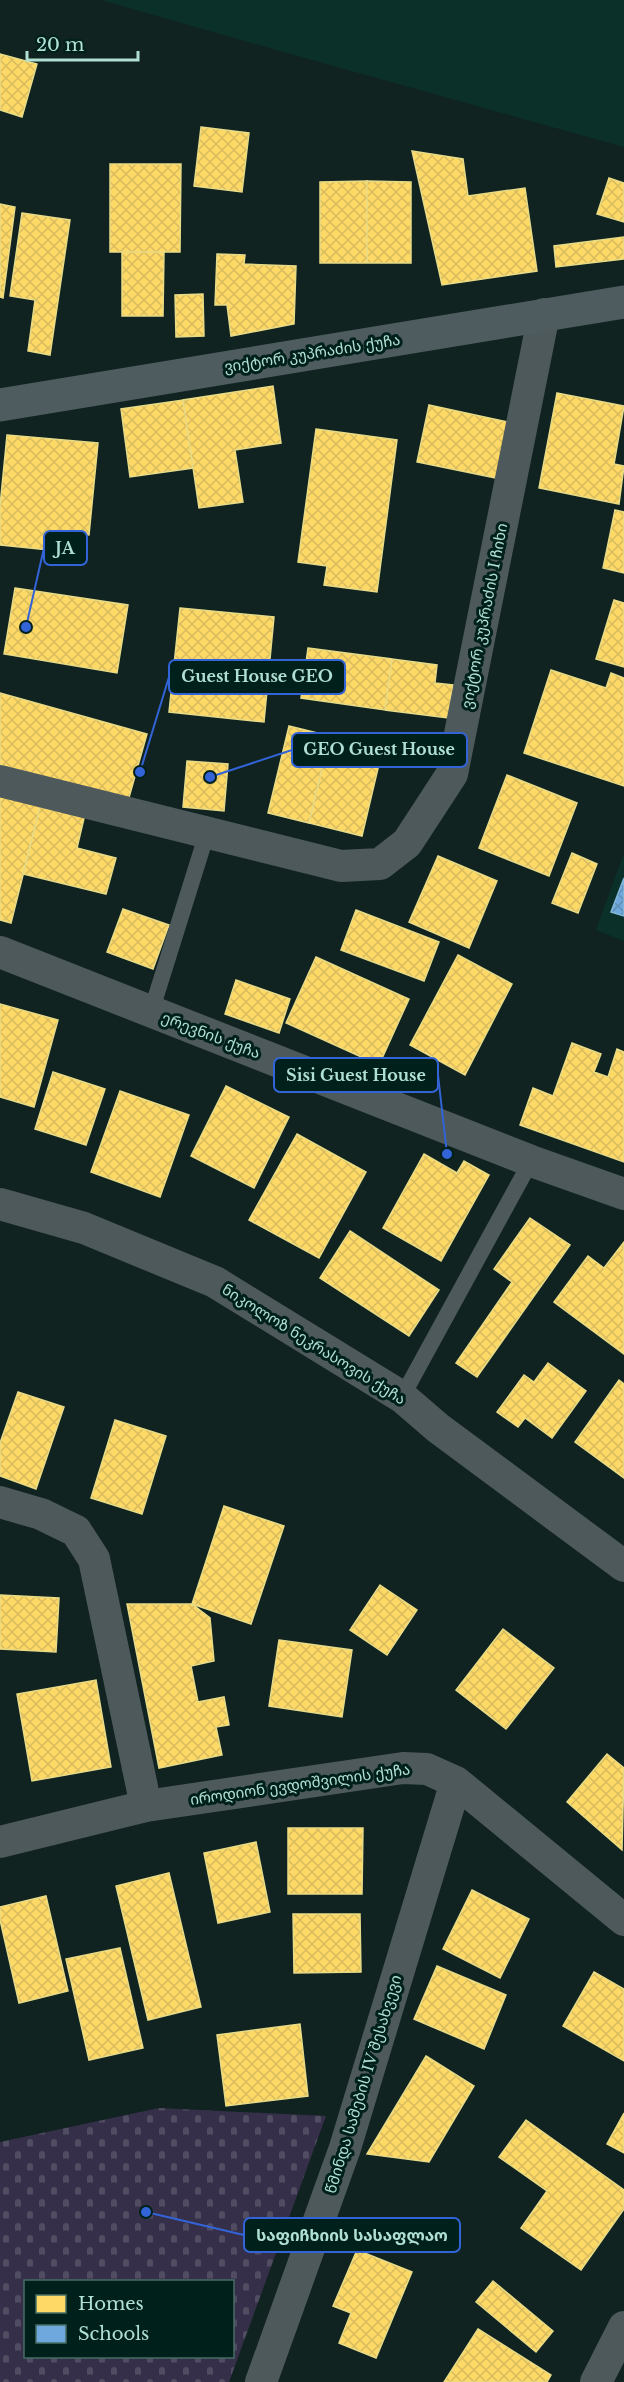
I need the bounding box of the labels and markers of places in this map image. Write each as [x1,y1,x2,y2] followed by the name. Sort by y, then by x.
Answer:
[44,531,87,565] callout: JA
[169,660,345,694] callout: Guest House GEO
[292,733,467,767] callout: GEO Guest House
[274,1058,438,1092] callout: Sisi Guest House
[244,2218,460,2252] callout: საფიჩხიის სასაფლაო

